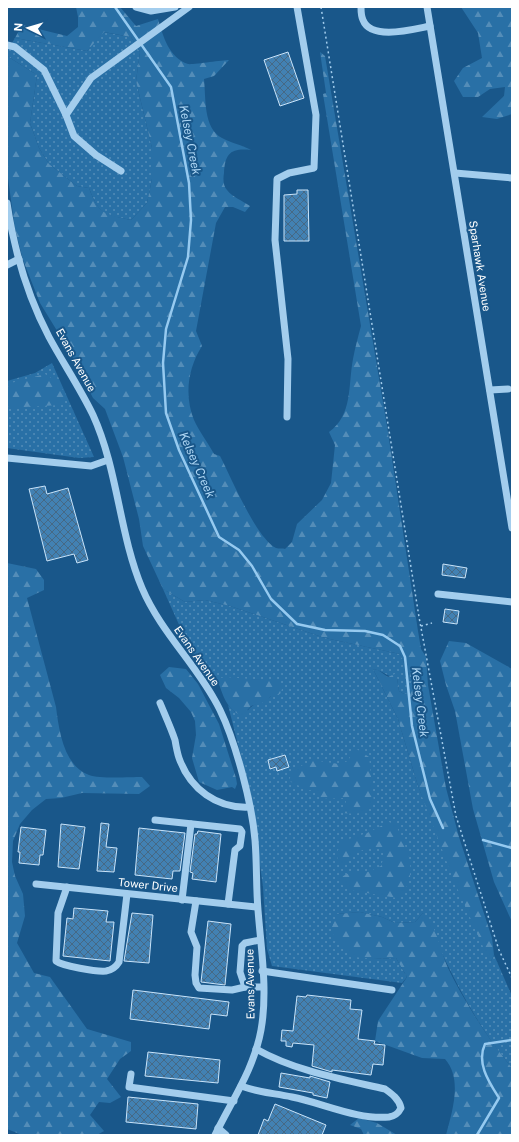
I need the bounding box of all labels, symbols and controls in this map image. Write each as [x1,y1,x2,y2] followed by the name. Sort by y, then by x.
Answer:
[8,8,48,48] north arrow
[12,22,24,32] text: N
[176,104,204,177] water label: Kelsey Creek
[467,220,493,312] street label: Sparhawk Avenue
[54,326,98,394] street label: Evans Avenue
[176,430,218,501] water label: Kelsey Creek
[172,624,222,688] street label: Evans Avenue
[409,666,431,738] water label: Kelsey Creek
[118,876,178,894] street label: Tower Drive
[243,949,257,1019] street label: Evans Avenue

